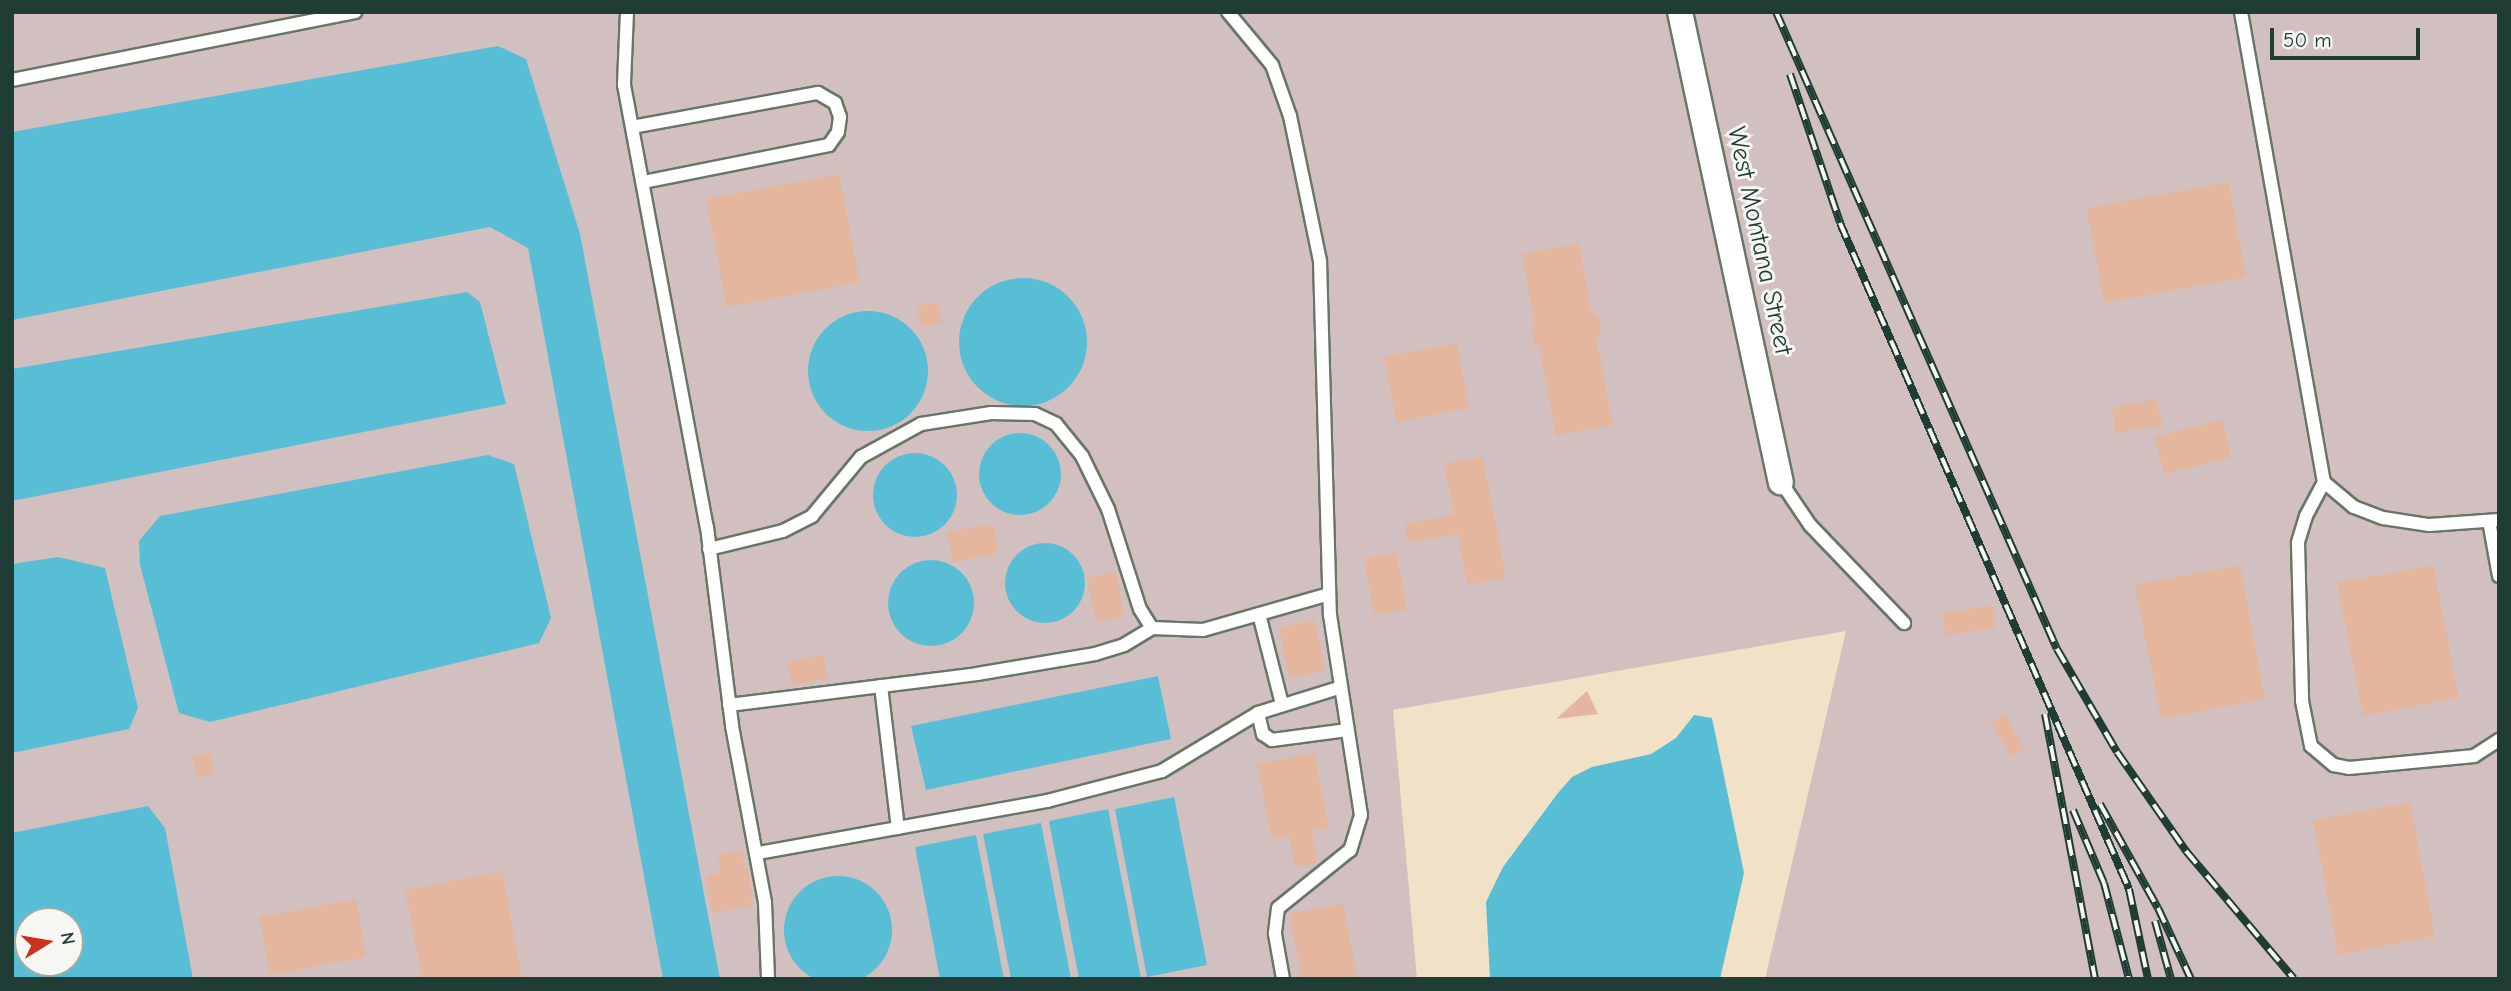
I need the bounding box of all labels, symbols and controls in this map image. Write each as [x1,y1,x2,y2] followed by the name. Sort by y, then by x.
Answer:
[2273,14,2424,58] scale bar
[2283,28,2332,52] text: 50 m
[1720,124,1798,358] street label: West Montana Street
[14,907,84,977] north arrow
[56,930,80,947] text: N

